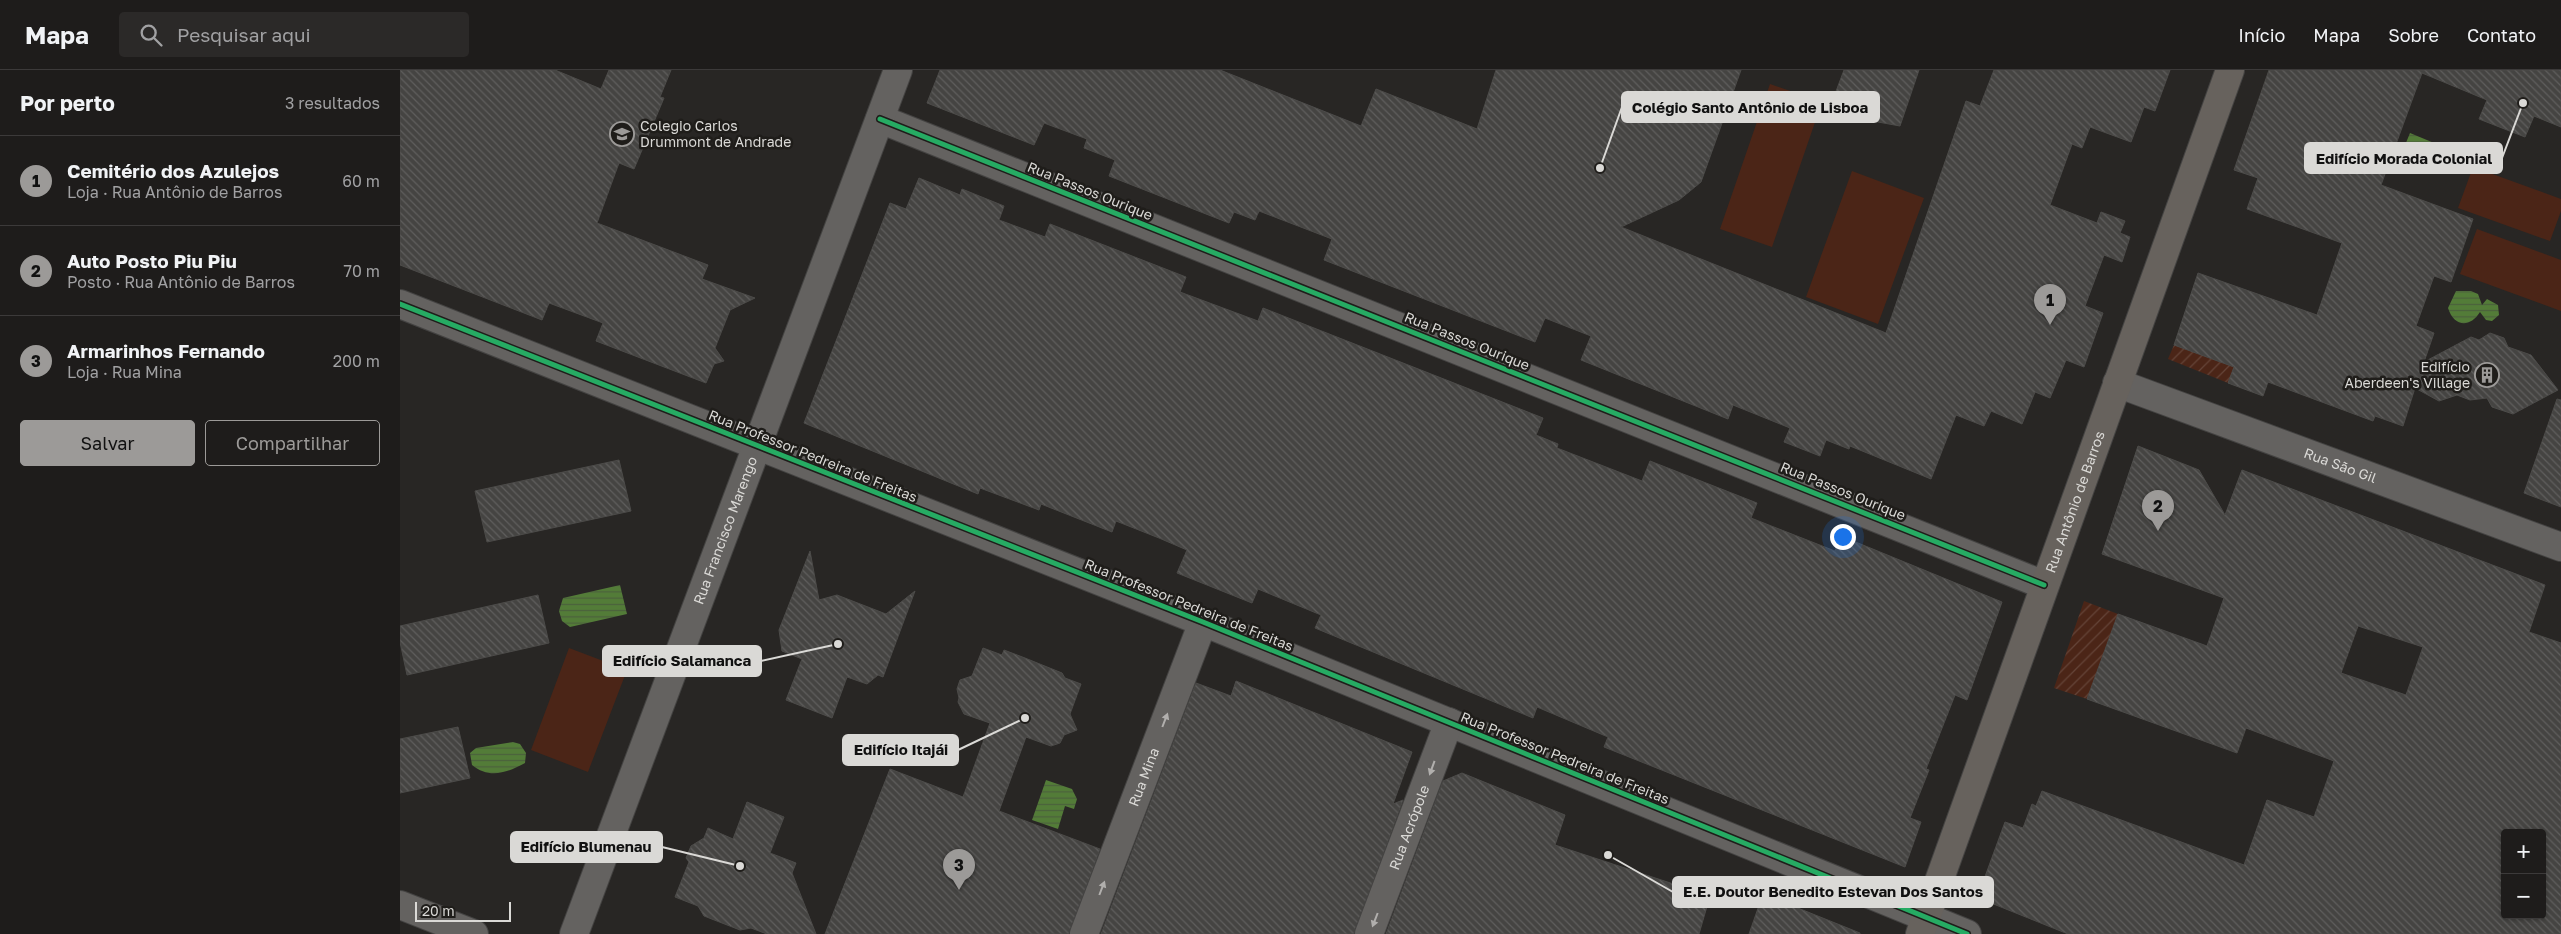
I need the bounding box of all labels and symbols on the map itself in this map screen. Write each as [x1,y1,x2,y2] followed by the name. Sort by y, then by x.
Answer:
[1622,92,1879,122] callout: Colégio Santo Antônio de Lisboa
[1632,98,1869,116] text: Colégio Santo Antônio de Lisboa
[640,117,791,150] place label: Colegio Carlos Drummont de Andrade
[609,121,635,147] school or university icon: Colegio Carlos Drummont de Andrade
[2305,143,2502,173] callout: Edifício Morada Colonial
[2316,149,2492,167] text: Edifício Morada Colonial
[1025,158,1155,223] street label: Rua Passos Ourique
[2034,284,2066,325] pin: 1
[1402,308,1532,373] street label: Rua Passos Ourique
[2345,358,2470,391] place label: Edifício Aberdeen's Village
[2474,362,2500,388] building icon: Edifício Aberdeen's Village
[706,406,920,505] street label: Rua Professor Pedreira de Freitas
[2041,429,2108,575] street label: Rua Antônio de Barros
[2302,444,2379,486] street label: Rua São Gil
[689,454,760,607] street label: Rua Francisco Marengo
[1778,458,1908,523] street label: Rua Passos Ourique
[2142,490,2174,531] pin: 2
[1830,524,1856,550] your location
[1082,555,1296,654] street label: Rua Professor Pedreira de Freitas
[603,646,761,676] callout: Edifício Salamanca
[613,651,751,669] text: Edifício Salamanca
[1458,708,1672,807] street label: Rua Professor Pedreira de Freitas
[1162,713,1170,727] one-way arrow
[843,735,958,765] callout: Edifício Itajái
[854,740,948,758] text: Edifício Itajái
[1124,745,1162,809] street label: Rua Mina
[1428,761,1436,776] one-way arrow
[1385,782,1432,872] street label: Rua Acrópole
[511,832,662,862] callout: Edifício Blumenau
[521,837,652,855] text: Edifício Blumenau
[943,849,975,890] pin: 3
[1673,877,1993,907] callout: E.E. Doutor Benedito Estevan Dos Santos
[1099,881,1106,896] one-way arrow
[1683,882,1983,900] text: E.E. Doutor Benedito Estevan Dos Santos
[415,899,511,922] scale bar
[1370,913,1378,927] one-way arrow

